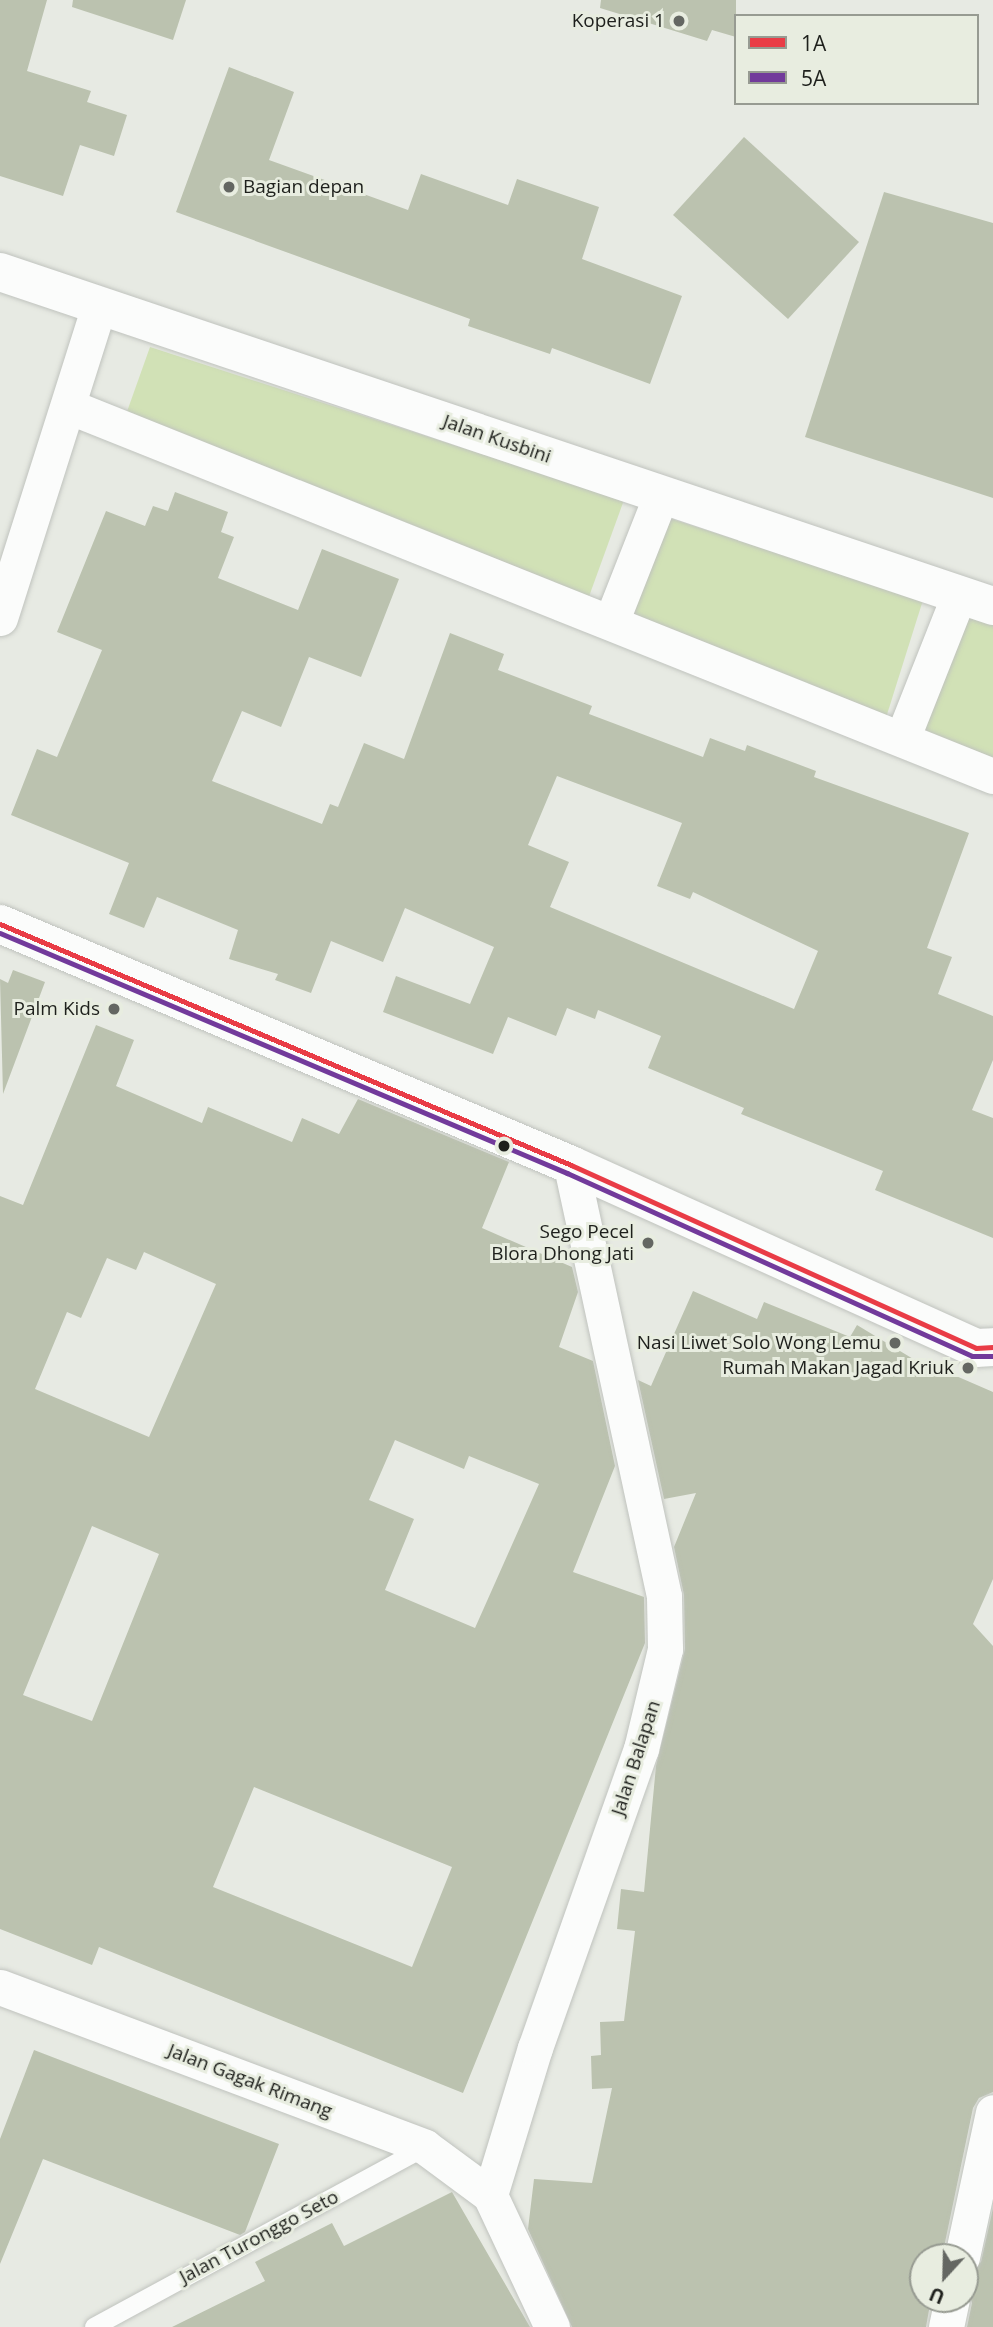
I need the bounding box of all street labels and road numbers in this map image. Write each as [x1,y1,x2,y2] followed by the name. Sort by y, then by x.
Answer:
[440,410,554,468] street label: Jalan Kusbini
[607,1698,665,1818] street label: Jalan Balapan
[165,2039,335,2123] street label: Jalan Gagak Rimang
[176,2185,342,2289] street label: Jalan Turonggo Seto

